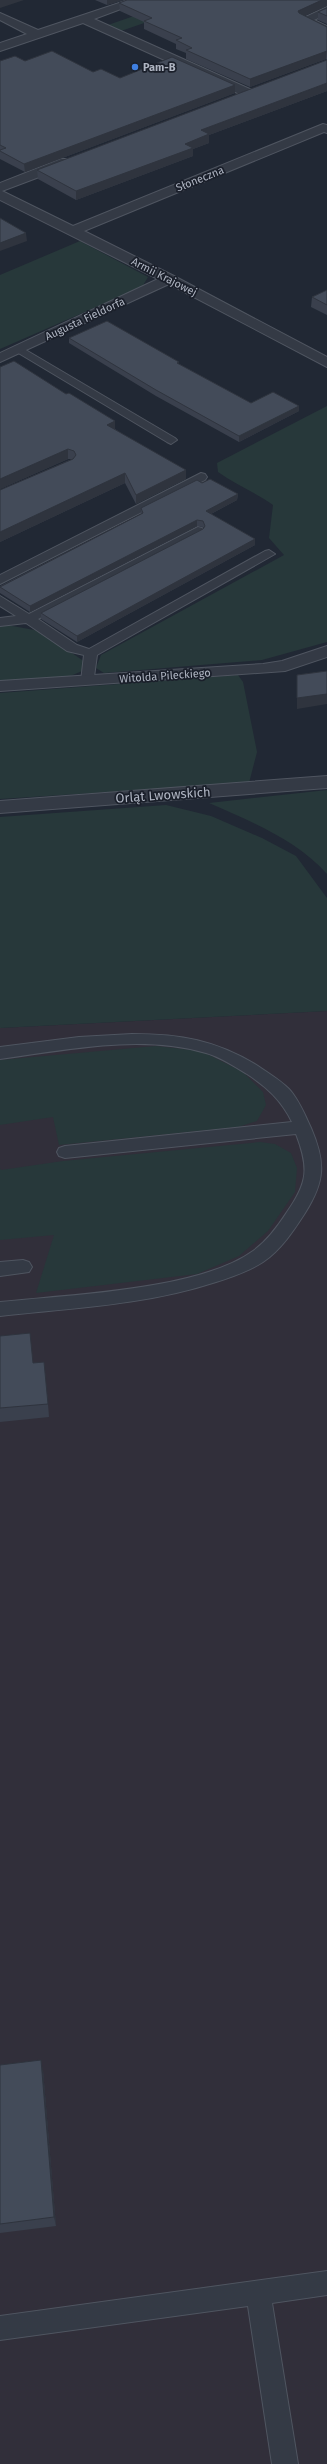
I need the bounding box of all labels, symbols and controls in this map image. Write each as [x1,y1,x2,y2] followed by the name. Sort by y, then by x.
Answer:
[143,61,176,74] place label: Pam-B
[130,62,140,72] marker: Pam-B
[174,163,226,195] street label: Słoneczna
[129,255,199,299] street label: Armii Krajowej
[43,295,127,343] street label: Augusta Fieldorfa
[119,666,211,686] street label: Witolda Pileckiego
[115,784,211,806] street label: Orląt Lwowskich

